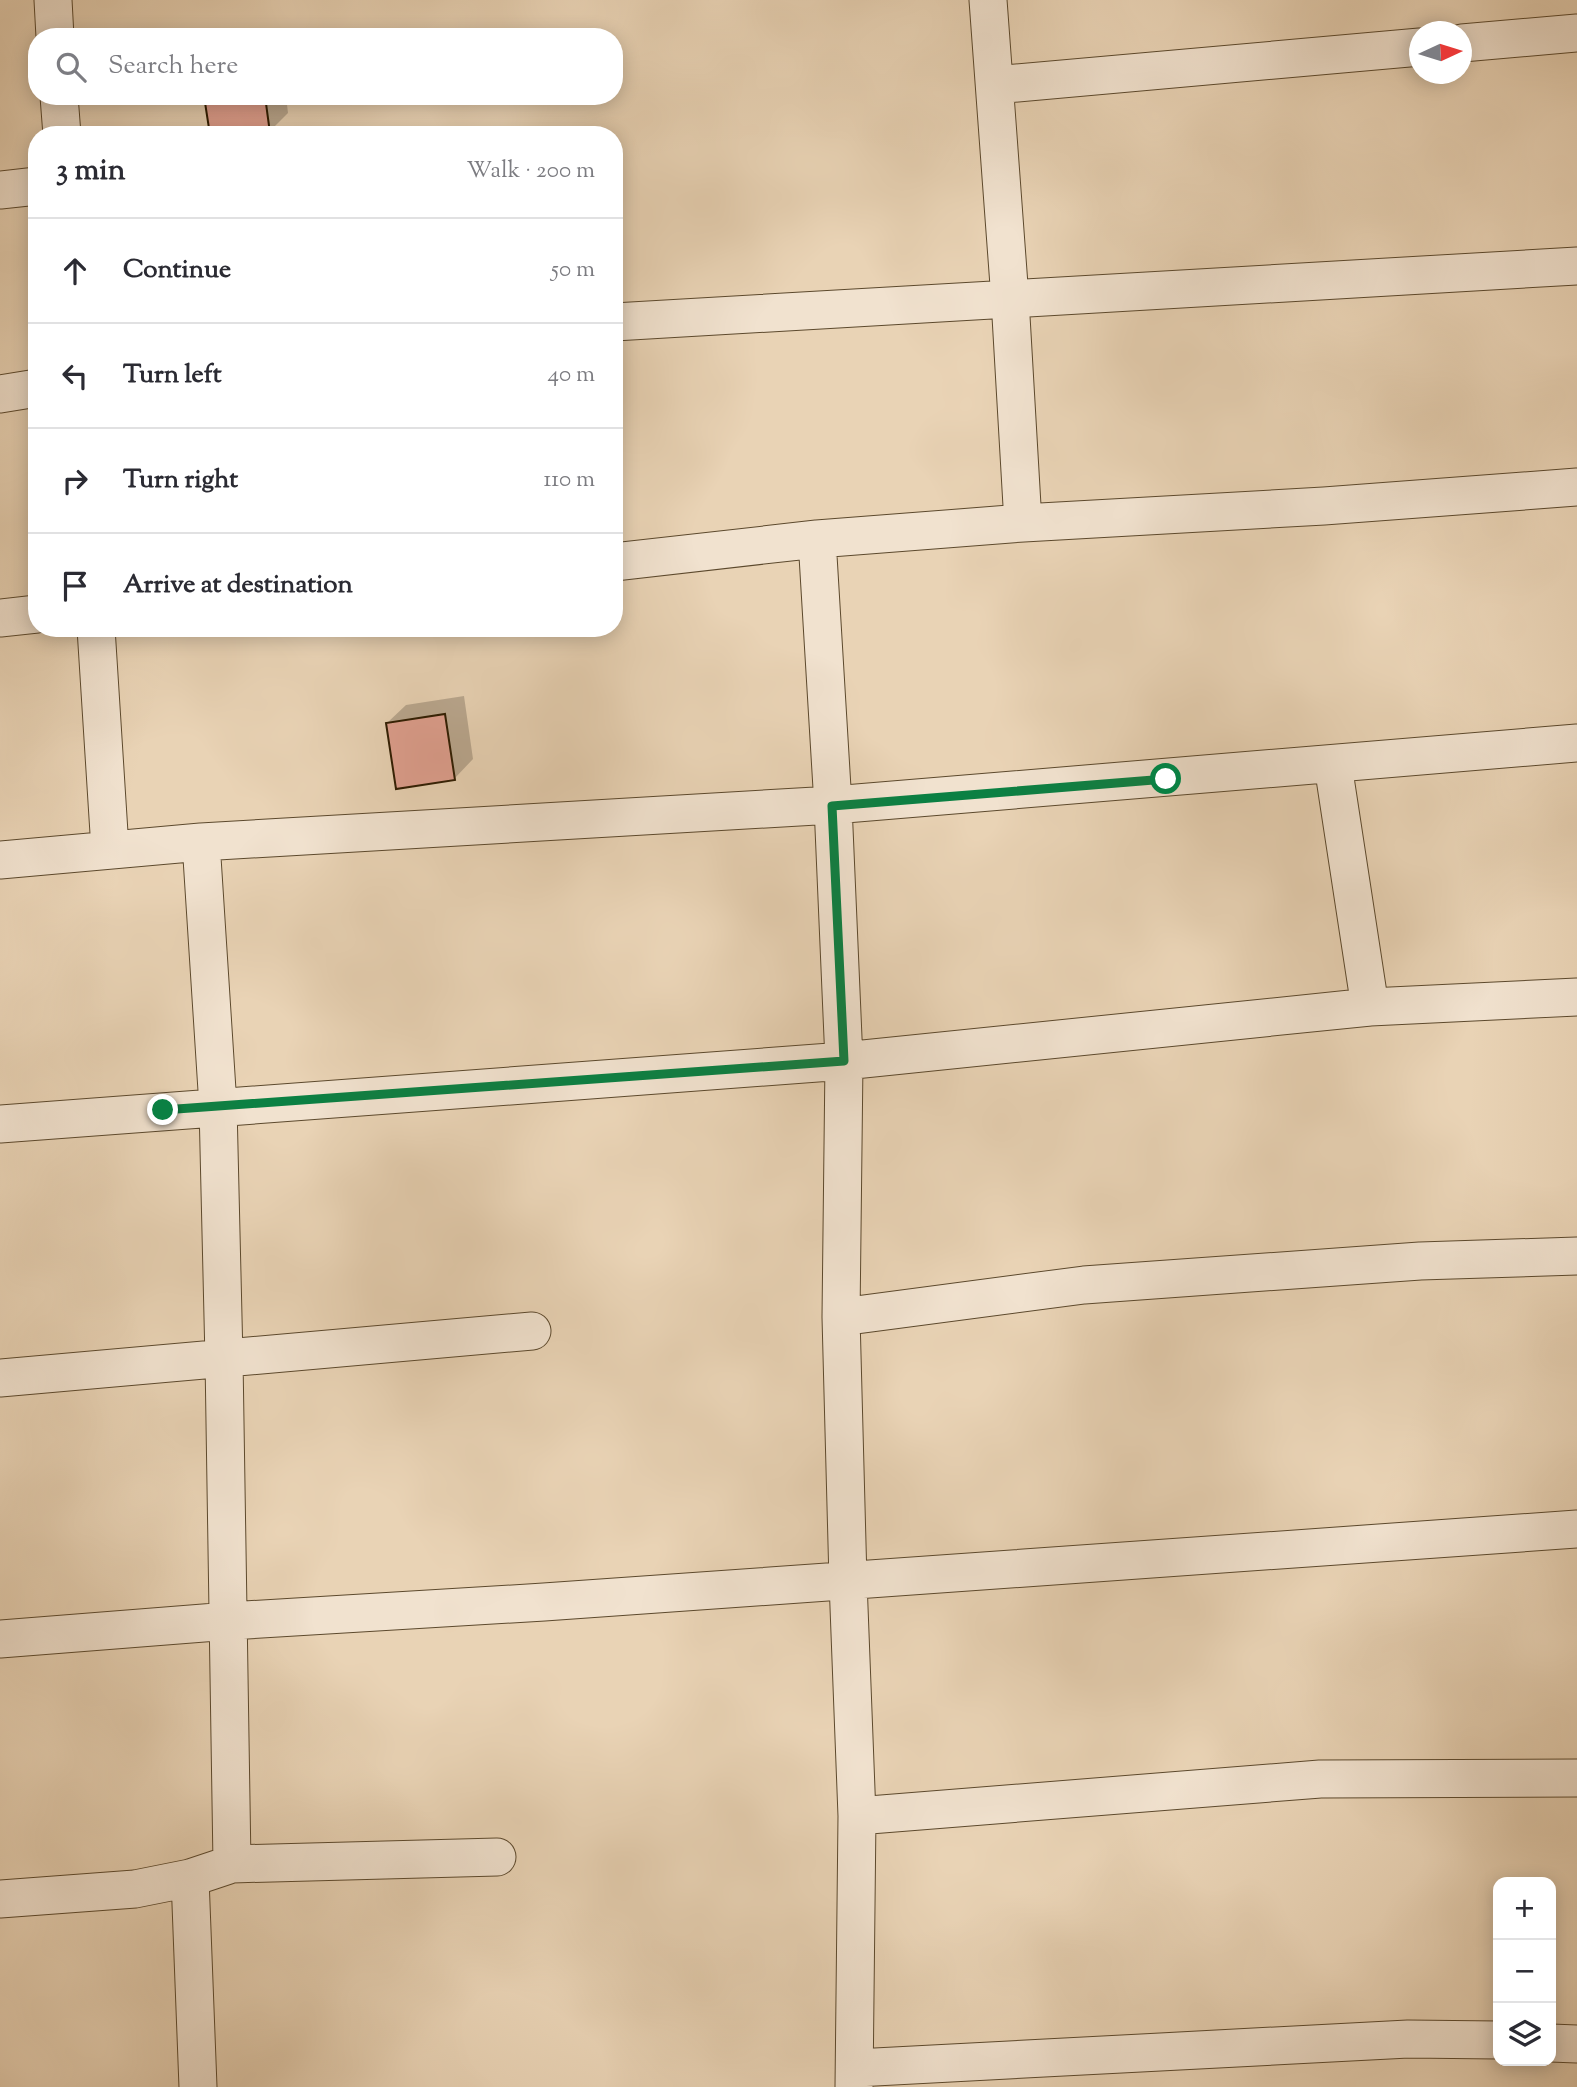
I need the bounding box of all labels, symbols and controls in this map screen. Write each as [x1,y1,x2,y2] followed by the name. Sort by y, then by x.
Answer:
[1409,21,1472,84] north arrow
[28,28,623,105] search box
[52,48,90,86] icon: search
[108,48,238,85] text: Search here
[56,150,126,193] text: 3 min
[466,155,595,188] text: Walk · 200 m
[56,252,94,290] icon: ahead
[123,252,231,289] text: Continue
[551,254,595,287] text: 50 m
[56,357,94,395] icon: left
[123,357,222,394] text: Turn left
[548,359,595,392] text: 40 m
[56,462,94,500] icon: right
[123,462,238,499] text: Turn right
[544,464,595,497] text: 110 m
[56,567,94,605] icon: arrive
[123,567,353,604] text: Arrive at destination
[1150,763,1181,794] route start
[147,1094,178,1125] route end
[1493,1877,1556,2066] map controls
[1493,1877,1556,1940] button: +
[1493,1940,1556,2003] button: −
[1493,2003,1556,2066] button: layers

